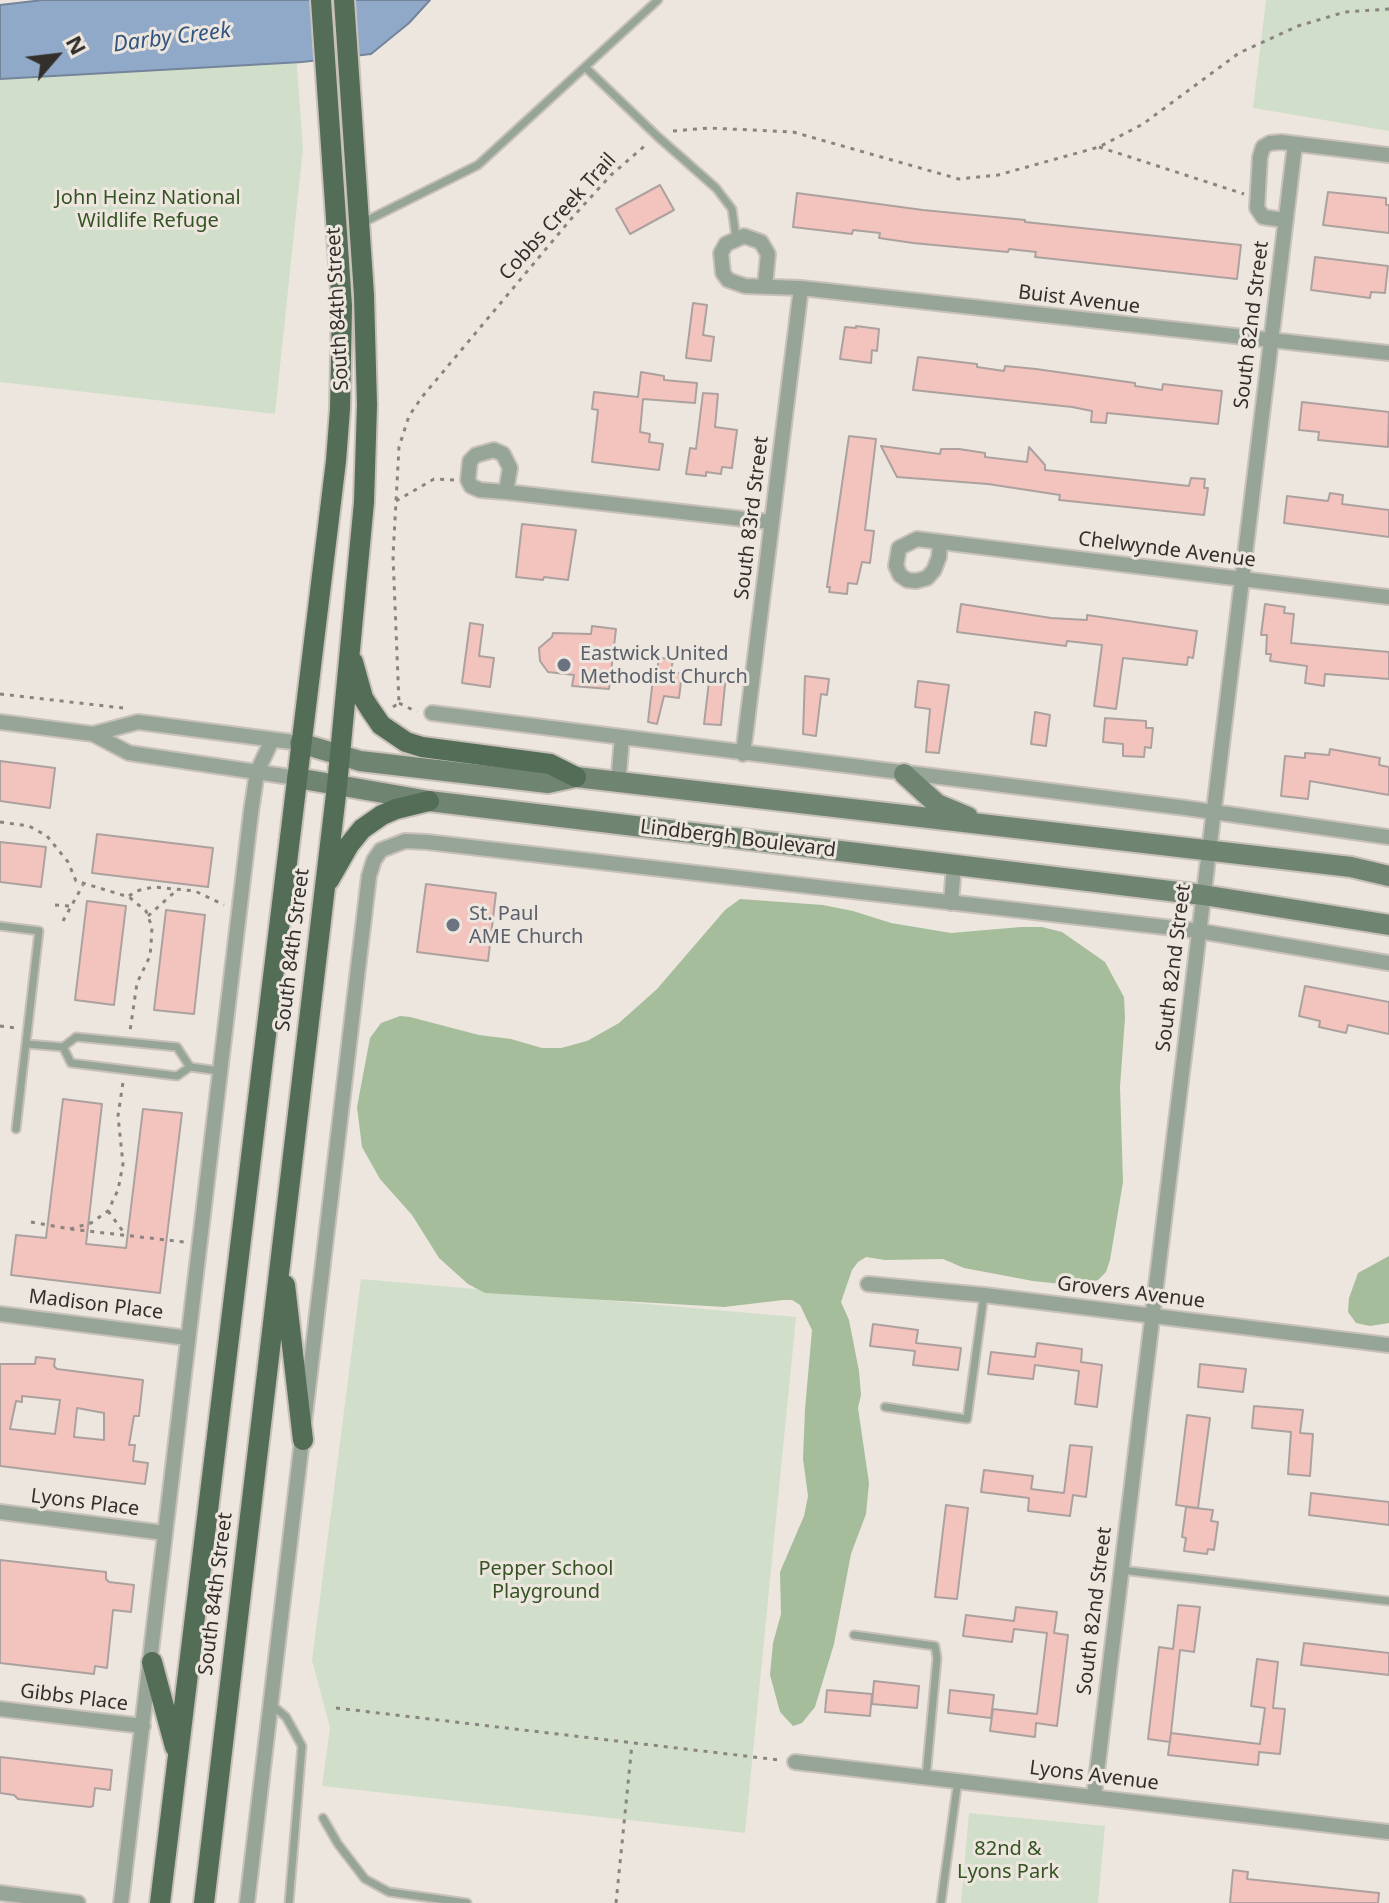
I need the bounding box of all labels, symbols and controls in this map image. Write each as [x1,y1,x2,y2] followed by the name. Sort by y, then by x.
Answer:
[16,16,96,96] north arrow
[112,18,232,58] water label: Darby Creek
[60,30,95,60] text: N
[495,149,621,285] street label: Cobbs Creek Trail
[55,186,241,233] park label: John Heinz National Wildlife Refuge
[322,227,354,391] street label: South 84th Street
[1230,240,1274,410] street label: South 82nd Street
[1017,281,1141,319] street label: Buist Avenue
[730,435,774,601] street label: South 83rd Street
[1077,527,1257,573] street label: Chelwynde Avenue
[580,642,748,689] place label: Eastwick United Methodist Church
[555,656,573,674] marker: Eastwick United Methodist Church
[639,815,837,863] street label: Lindbergh Boulevard
[271,867,315,1033] street label: South 84th Street
[1152,883,1196,1053] street label: South 82nd Street
[469,902,583,949] place label: St. Paul AME Church
[444,916,462,934] marker: St. Paul AME Church
[1056,1272,1206,1314] street label: Grovers Avenue
[27,1285,165,1325] street label: Madison Place
[29,1484,141,1522] street label: Lyons Place
[194,1511,238,1677] street label: South 84th Street
[1073,1526,1117,1696] street label: South 82nd Street
[478,1557,614,1604] park label: Pepper School Playground
[19,1679,129,1717] street label: Gibbs Place
[1028,1756,1160,1796] street label: Lyons Avenue
[957,1837,1059,1884] park label: 82nd & Lyons Park

